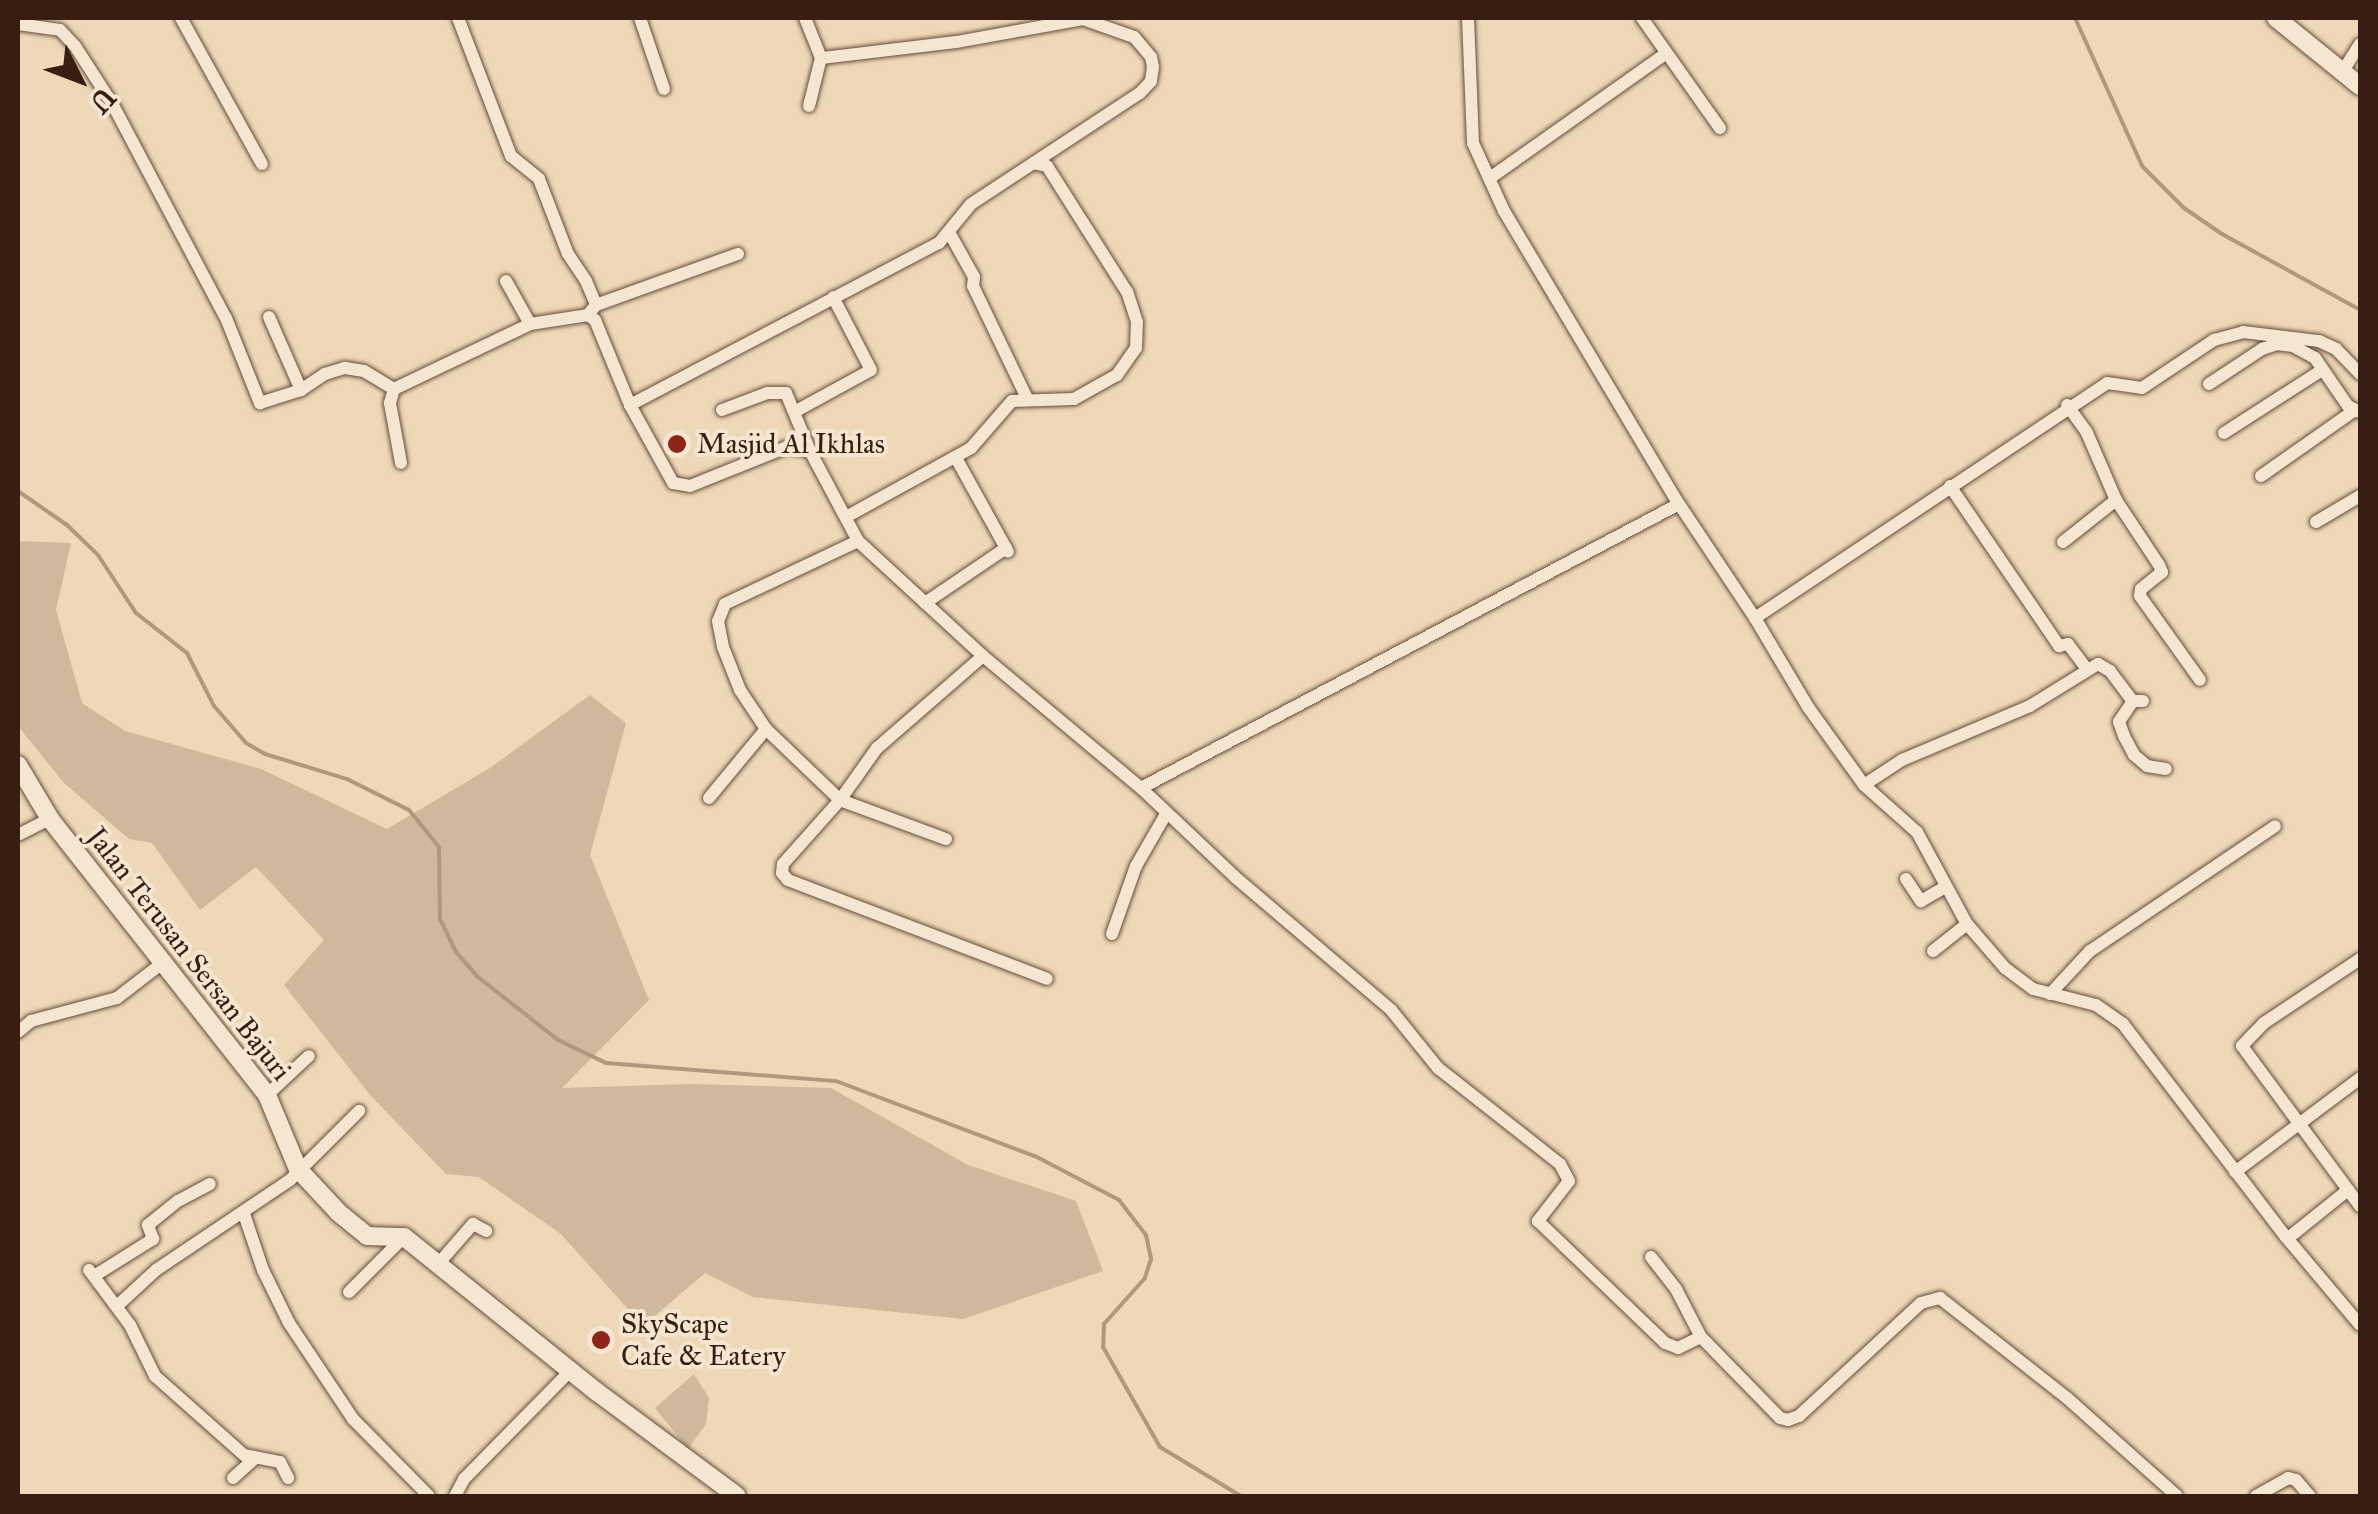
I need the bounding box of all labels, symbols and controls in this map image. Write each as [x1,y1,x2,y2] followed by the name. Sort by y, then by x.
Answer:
[30,30,130,130] north arrow
[82,80,123,120] text: U
[697,427,885,461] place label: Masjid Al Ikhlas
[666,433,688,455] marker: Masjid Al Ikhlas
[80,821,298,1087] street label: Jalan Terusan Sersan Bajuri
[621,1307,786,1373] place label: SkyScape Cafe & Eatery
[590,1329,612,1351] marker: SkyScape Cafe & Eatery

